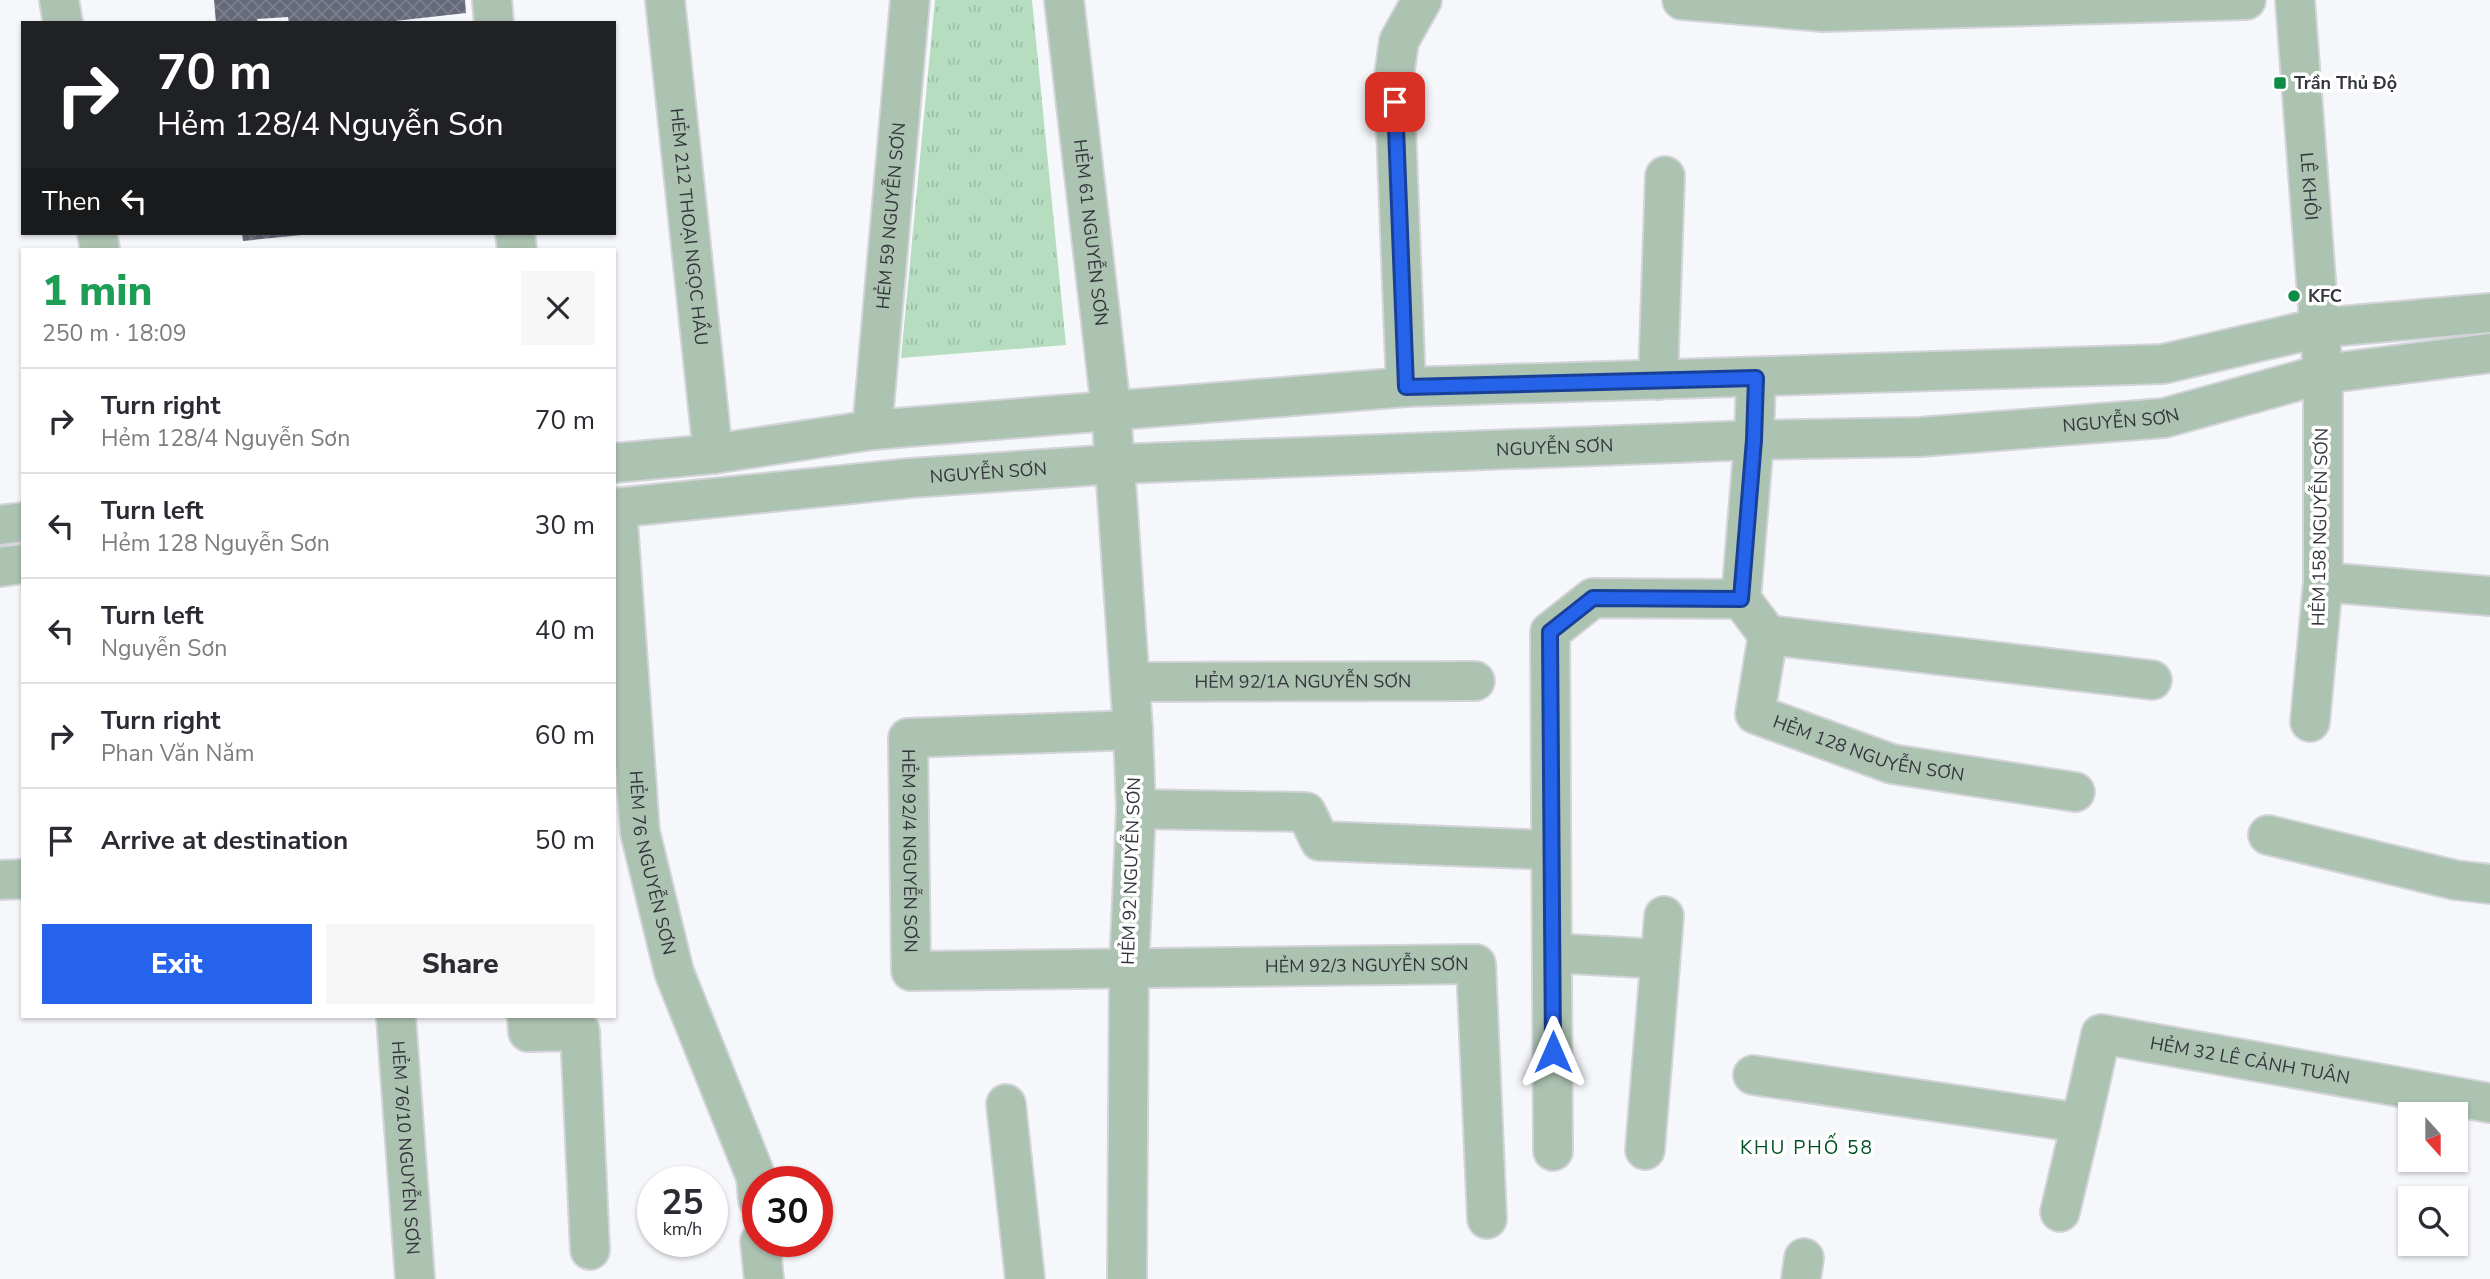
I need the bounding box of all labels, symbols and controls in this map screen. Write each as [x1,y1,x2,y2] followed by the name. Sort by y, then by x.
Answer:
[157,39,272,106] text: 70 m
[42,49,133,140] icon: right
[2294,71,2397,95] place label: Trần Thủ Độ
[1365,72,1425,132] pin
[2272,75,2288,91] marker: Trần Thủ Độ
[1376,83,1414,121] icon: arrive
[157,103,504,146] text: Hẻm 128/4 Nguyễn Sơn
[664,107,713,347] street label: HẺM 212 THOẠI NGỌC HẦU
[871,121,911,310] street label: HẺM 59 NGUYỄN SƠN
[1068,138,1113,327] street label: HẺM 61 NGUYỄN SƠN
[2294,152,2323,221] street label: LÊ KHÔI
[115,182,153,220] icon: left
[42,184,101,219] text: Then
[42,263,152,320] text: 1 min
[521,271,595,345] button: close
[2308,284,2342,308] place label: KFC
[2286,288,2302,304] marker: KFC
[42,318,187,349] text: 250 m · 18:09
[101,388,220,423] text: Turn right
[42,402,80,440] icon: right
[2062,402,2182,438] street label: NGUYỄN SƠN
[535,403,595,438] text: 70 m
[101,423,350,454] text: Hẻm 128/4 Nguyễn Sơn
[2305,428,2334,626] street label: HẺM 158 NGUYỄN SƠN
[1496,433,1614,462] street label: NGUYỄN SƠN
[929,457,1048,489] street label: NGUYỄN SƠN
[101,493,204,528] text: Turn left
[42,507,80,545] icon: left
[535,508,595,543] text: 30 m
[101,528,330,559] text: Hẻm 128 Nguyễn Sơn
[101,598,204,633] text: Turn left
[42,612,80,650] icon: left
[535,613,595,648] text: 40 m
[101,633,227,664] text: Nguyễn Sơn
[1195,668,1411,694] street label: HẺM 92/1A NGUYỄN SƠN
[101,703,220,738] text: Turn right
[1770,710,1966,787] street label: HẺM 128 NGUYỄN SƠN
[42,717,80,755] icon: right
[535,718,595,753] text: 60 m
[101,738,254,769] text: Phan Văn Năm
[896,749,923,953] street label: HẺM 92/4 NGUYỄN SƠN
[624,770,681,957] street label: HẺM 76 NGUYỄN SƠN
[1115,777,1146,965] street label: HẺM 92 NGUYỄN SƠN
[42,822,80,860] icon: arrive
[101,823,348,858] text: Arrive at destination
[535,823,595,858] text: 50 m
[42,924,312,1004] button: Exit
[326,924,595,1004] button: Share
[1265,952,1469,979] street label: HẺM 92/3 NGUYỄN SƠN
[1516,1015,1590,1089] position arrow
[2148,1031,2352,1090] street label: HẺM 32 LÊ CẢNH TUÂN
[386,1040,425,1255] street label: HẺM 76/10 NGUYỄN SƠN
[2398,1102,2468,1172] north arrow
[2398,1102,2468,1256] map controls
[1740,1133,1874,1161] district label: KHU PHỐ 58
[742,1166,833,1257] speed limit sign: 30
[661,1179,704,1226] text: 25
[2398,1186,2468,1256] button: search
[663,1217,702,1241] text: km/h

